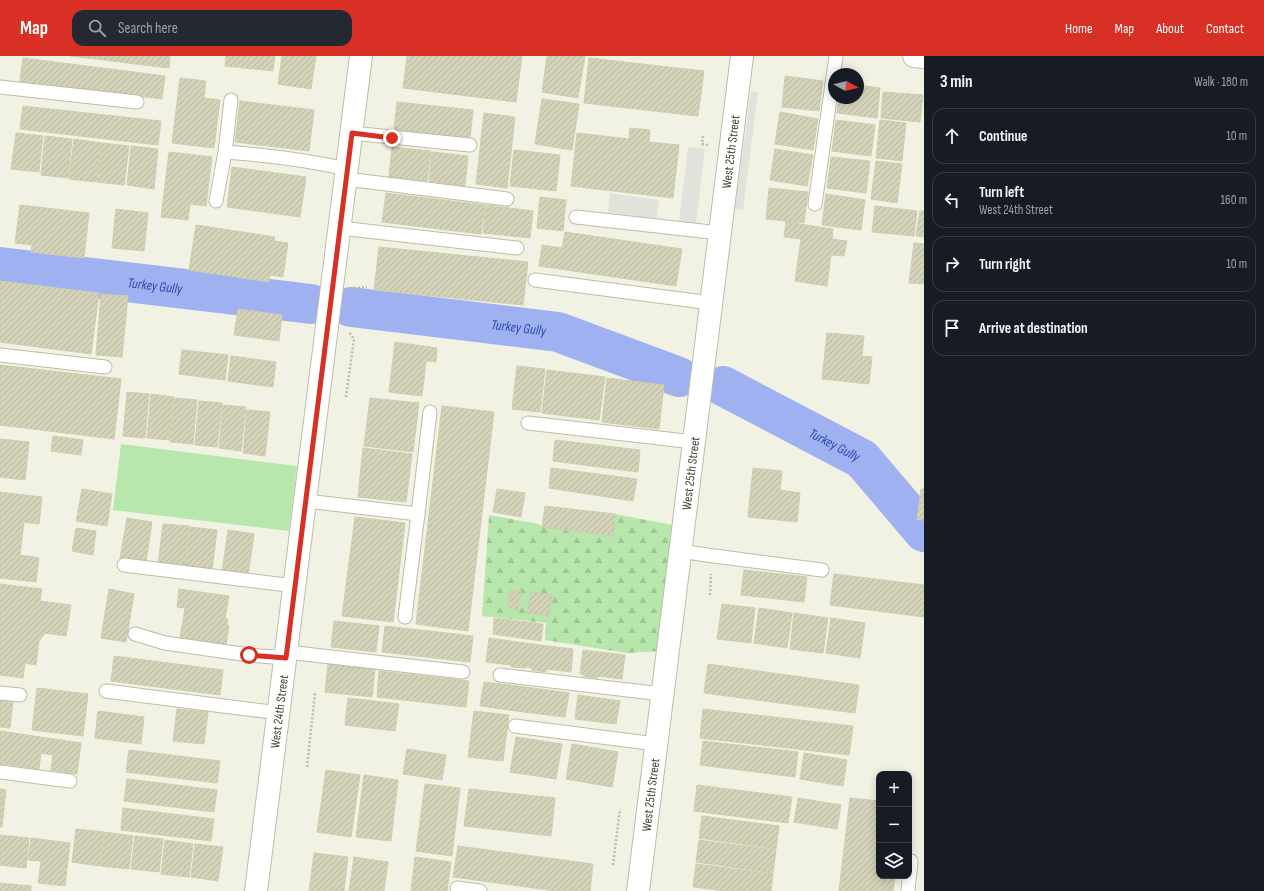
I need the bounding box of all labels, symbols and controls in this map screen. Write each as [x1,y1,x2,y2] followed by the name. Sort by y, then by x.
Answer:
[72,10,352,46] search box
[20,17,48,40] text: Map
[86,17,108,39] icon: search
[118,19,178,38] text: Search here
[1065,20,1093,37] text: Home
[1115,20,1134,37] text: Map
[1156,20,1184,37] text: About
[1206,20,1244,37] text: Contact
[828,68,864,104] north arrow
[940,72,973,92] text: 3 min
[1194,74,1248,90] text: Walk · 180 m
[719,114,744,189] street label: West 25th Street
[941,125,963,147] icon: ahead
[979,127,1028,146] text: Continue
[1226,128,1247,144] text: 10 m
[383,129,401,147] route end
[979,183,1024,202] text: Turn left
[941,189,963,211] icon: left
[1221,192,1247,208] text: 160 m
[979,202,1053,218] text: West 24th Street
[941,253,963,275] icon: right
[979,255,1031,274] text: Turn right
[1226,256,1247,272] text: 10 m
[126,274,184,298] water label: Turkey Gully
[490,316,548,340] water label: Turkey Gully
[941,317,963,339] icon: arrive
[979,319,1088,338] text: Arrive at destination
[806,425,863,466] water label: Turkey Gully
[679,436,704,511] street label: West 25th Street
[240,646,258,664] route start
[267,674,292,749] street label: West 24th Street
[638,757,663,833] street label: West 25th Street
[876,771,912,879] map controls
[876,771,912,807] button: +
[876,807,912,843] button: −
[876,843,912,879] button: layers

